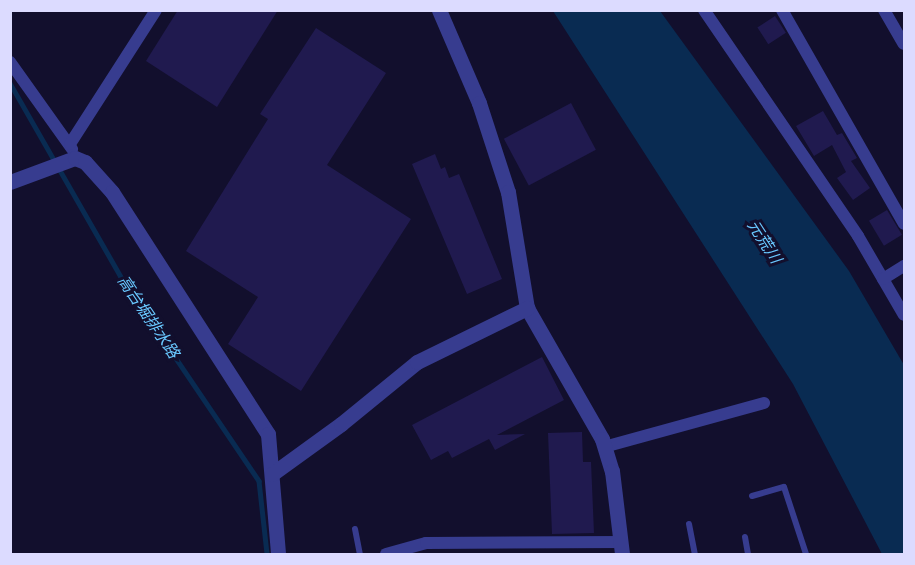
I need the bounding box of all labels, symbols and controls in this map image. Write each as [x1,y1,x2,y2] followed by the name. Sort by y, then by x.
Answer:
[743,217,785,267] water label: 元荒川
[113,272,183,362] water label: 高台堀排水路

